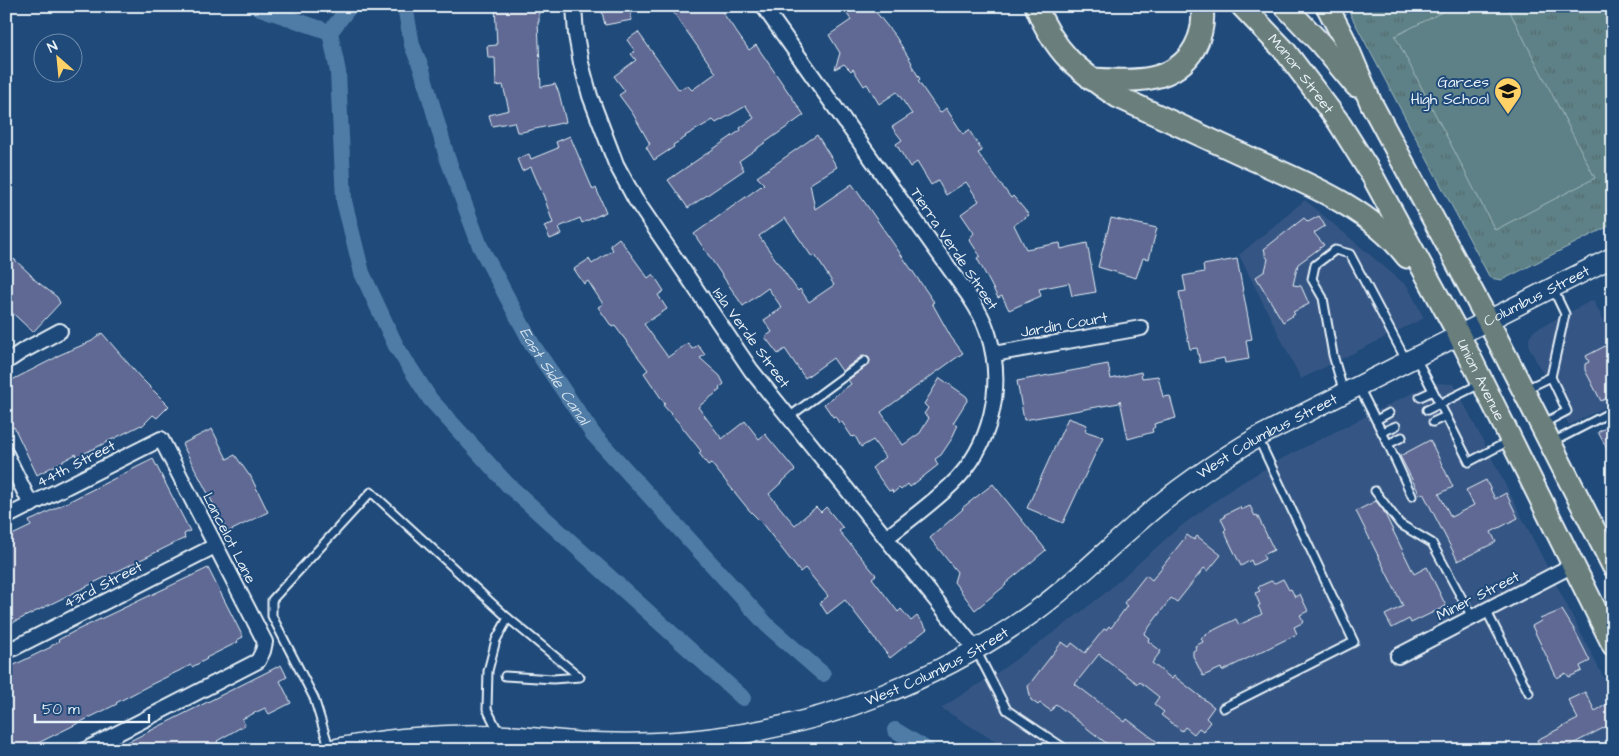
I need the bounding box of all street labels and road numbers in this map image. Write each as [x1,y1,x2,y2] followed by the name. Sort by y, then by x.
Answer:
[1263,29,1339,118] street label: Manor Street
[905,184,1003,314] street label: Tierra Verde Street
[1480,260,1593,332] street label: Columbus Street
[707,283,795,393] street label: Isla Verde Street
[1019,307,1109,343] street label: Jardin Court
[1452,335,1510,424] street label: Union Avenue
[1192,388,1341,484] street label: West Columbus Street
[33,435,119,493] street label: 44th Street
[197,489,261,587] street label: Lancelot Lane
[60,556,146,614] street label: 43rd Street
[1433,566,1523,626] street label: Miner Street
[862,622,1013,711] street label: West Columbus Street

